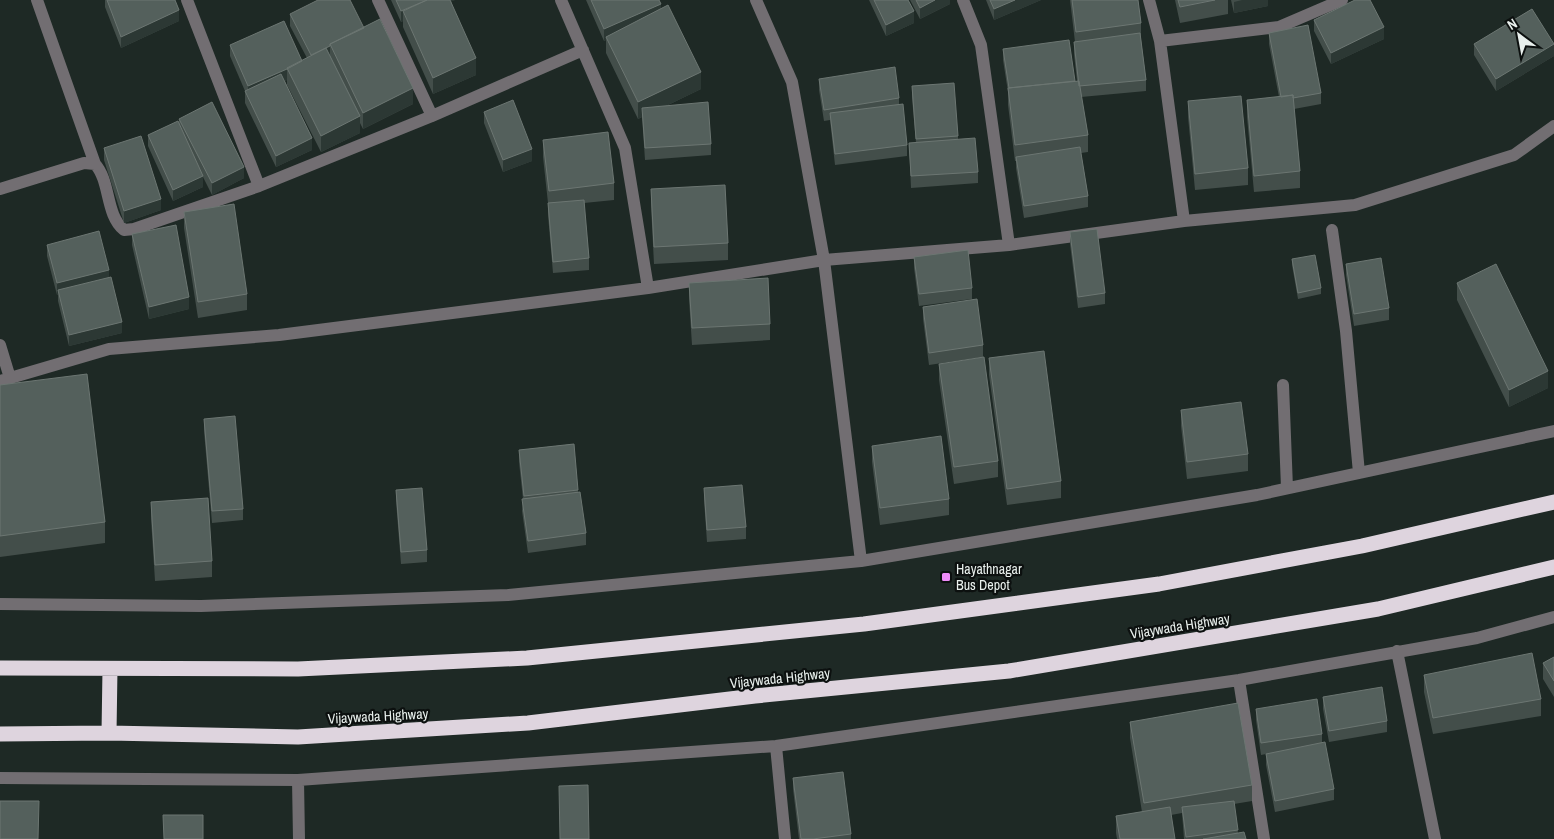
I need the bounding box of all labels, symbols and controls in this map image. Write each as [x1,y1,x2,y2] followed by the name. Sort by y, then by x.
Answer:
[1494,10,1544,60] north arrow
[1504,14,1520,34] text: N
[956,560,1022,594] place label: Hayathnagar Bus Depot
[940,571,952,583] marker: Hayathnagar Bus Depot
[1129,609,1231,643] street label: Vijaywada Highway
[729,664,831,692] street label: Vijaywada Highway
[327,704,429,728] street label: Vijaywada Highway

